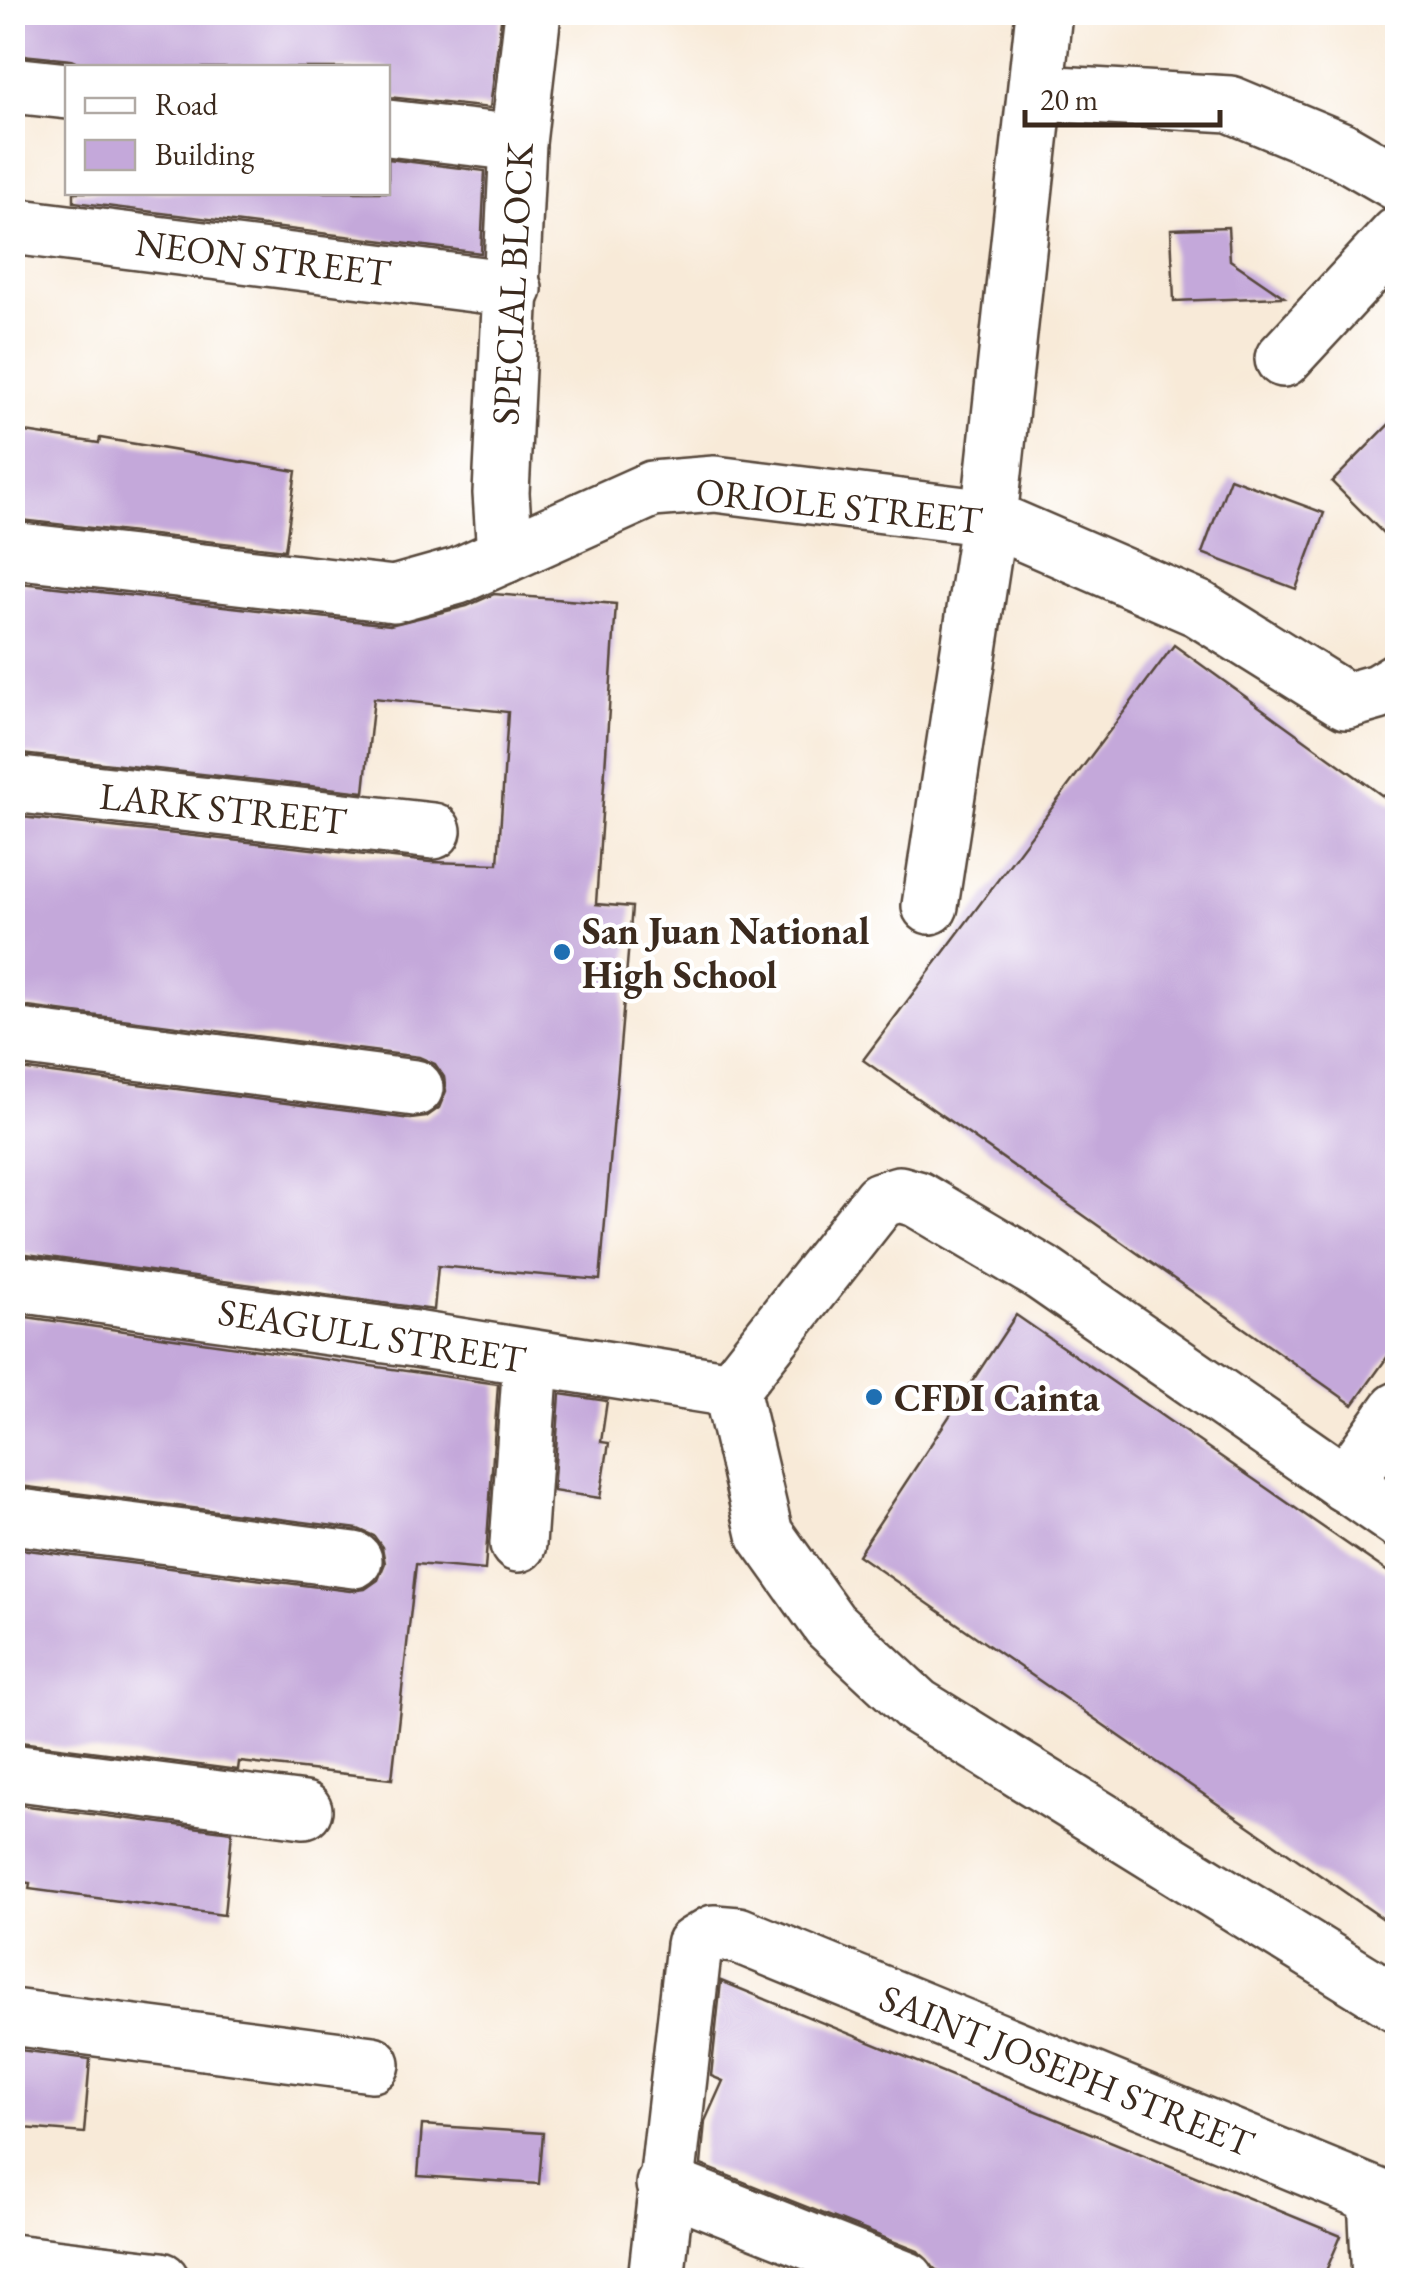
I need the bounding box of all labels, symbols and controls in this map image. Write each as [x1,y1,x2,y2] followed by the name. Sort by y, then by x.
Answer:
[65,65,390,195] legend
[1025,65,1220,127] scale bar
[1040,80,1098,119] text: 20 m
[155,85,219,124] text: Road
[155,135,255,174] text: Building
[480,141,544,426] street label: SPECIAL BLOCK
[133,217,394,297] street label: NEON STREET
[693,466,985,544] street label: ORIOLE STREET
[97,771,349,845] street label: LARK STREET
[582,906,870,999] place label: San Juan National High School
[551,941,573,963] marker: San Juan National High School
[215,1287,530,1384] street label: SEAGULL STREET
[894,1373,1100,1422] place label: CFDI Cainta
[863,1386,885,1408] marker: CFDI Cainta
[873,1973,1262,2168] street label: SAINT JOSEPH STREET

